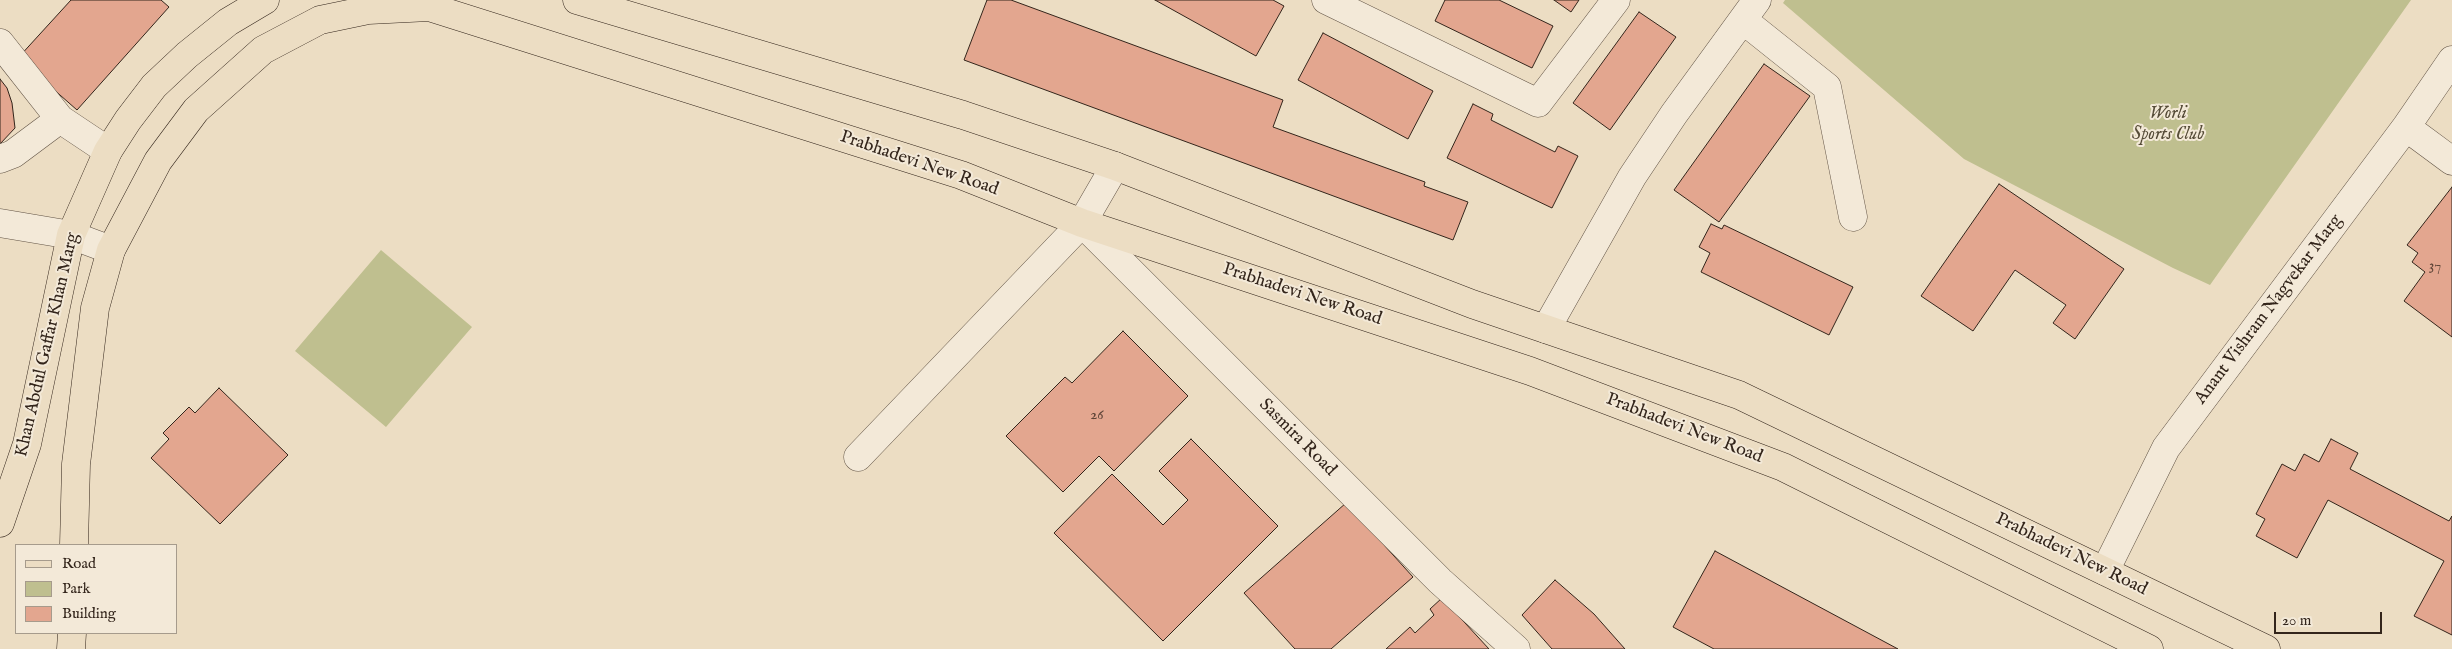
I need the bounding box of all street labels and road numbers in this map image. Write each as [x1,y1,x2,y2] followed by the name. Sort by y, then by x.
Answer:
[837,127,1001,201] street label: Prabhadevi New Road
[2191,211,2347,409] street label: Anant Vishram Nagvekar Marg
[12,231,84,459] street label: Khan Abdul Gaffar Khan Marg
[1220,259,1384,331] street label: Prabhadevi New Road
[1603,389,1765,469] street label: Prabhadevi New Road
[1254,395,1340,481] street label: Sasmira Road
[1992,509,2150,601] street label: Prabhadevi New Road

